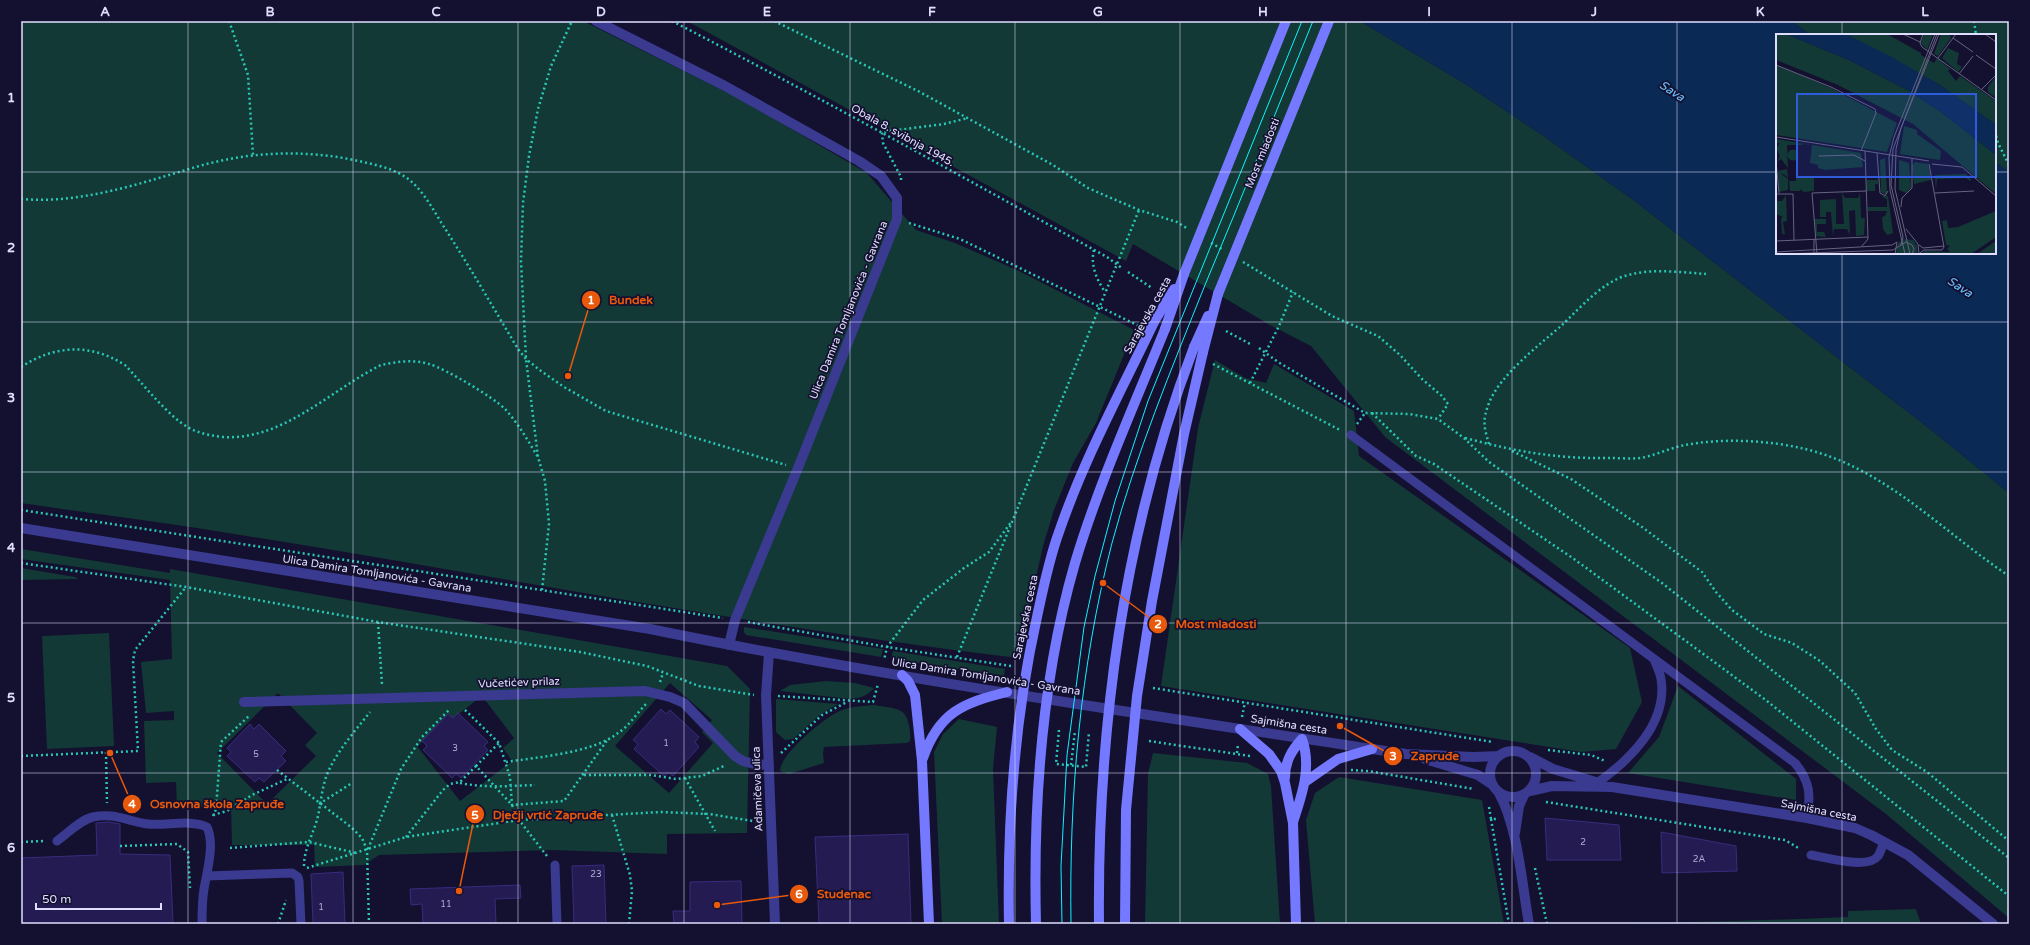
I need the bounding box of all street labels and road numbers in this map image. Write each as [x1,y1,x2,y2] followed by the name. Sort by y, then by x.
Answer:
[849,102,957,169] street label: Obala 8. svibnja 1945.
[1243,116,1282,190] street label: Most mladosti
[807,219,890,401] street label: Ulica Damira Tomljanovića - Gavrana
[1121,274,1174,356] street label: Sarajevska cesta
[282,552,472,595] street label: Ulica Damira Tomljanovića - Gavrana
[1010,574,1041,661] street label: Sarajevska cesta
[891,655,1081,698] street label: Ulica Damira Tomljanovića - Gavrana
[478,675,561,690] street label: Vučetićev prilaz
[1250,712,1328,737] street label: Sajmišna cesta
[750,746,765,832] street label: Adamičeva ulica
[1780,797,1858,824] street label: Sajmišna cesta

